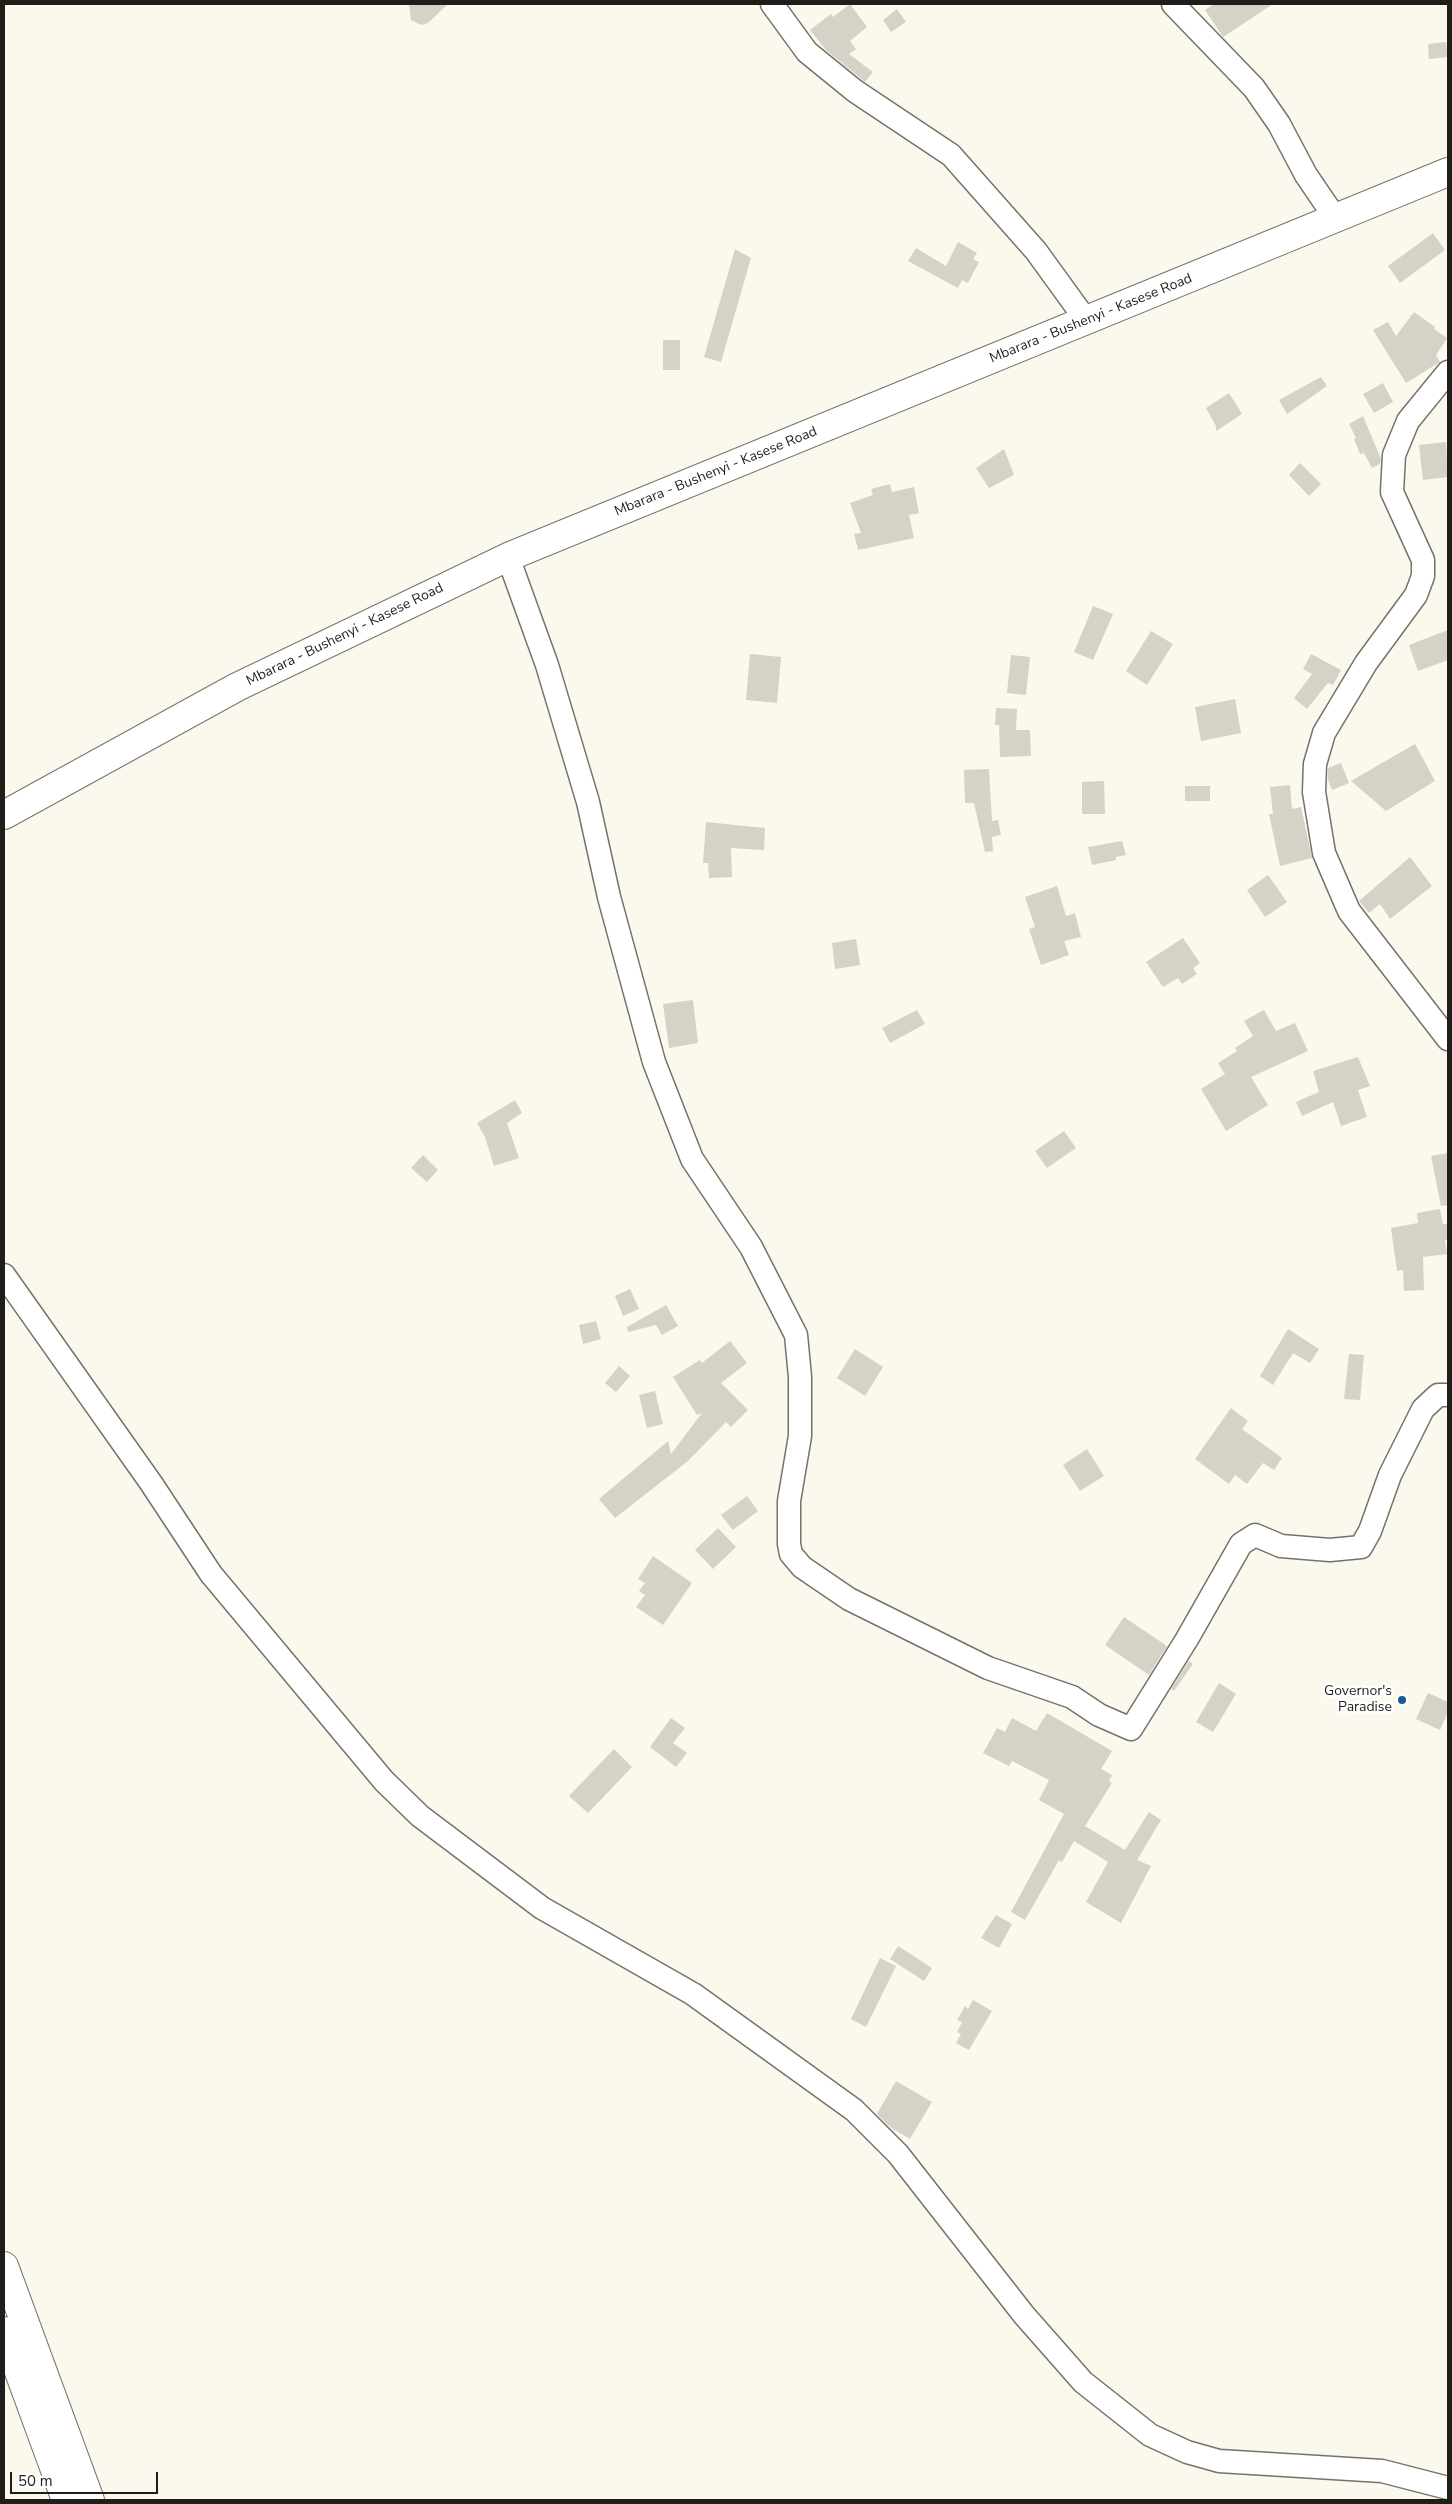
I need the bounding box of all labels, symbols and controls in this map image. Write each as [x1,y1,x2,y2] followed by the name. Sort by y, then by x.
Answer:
[987,271,1195,367] street label: Mbarara - Bushenyi - Kasese Road
[612,424,820,520] street label: Mbarara - Bushenyi - Kasese Road
[244,580,446,690] street label: Mbarara - Bushenyi - Kasese Road
[1324,1684,1392,1716] place label: Governor's Paradise
[1396,1694,1408,1706] marker: Governor's Paradise
[12,2462,160,2494] scale bar
[18,2471,53,2491] text: 50 m

